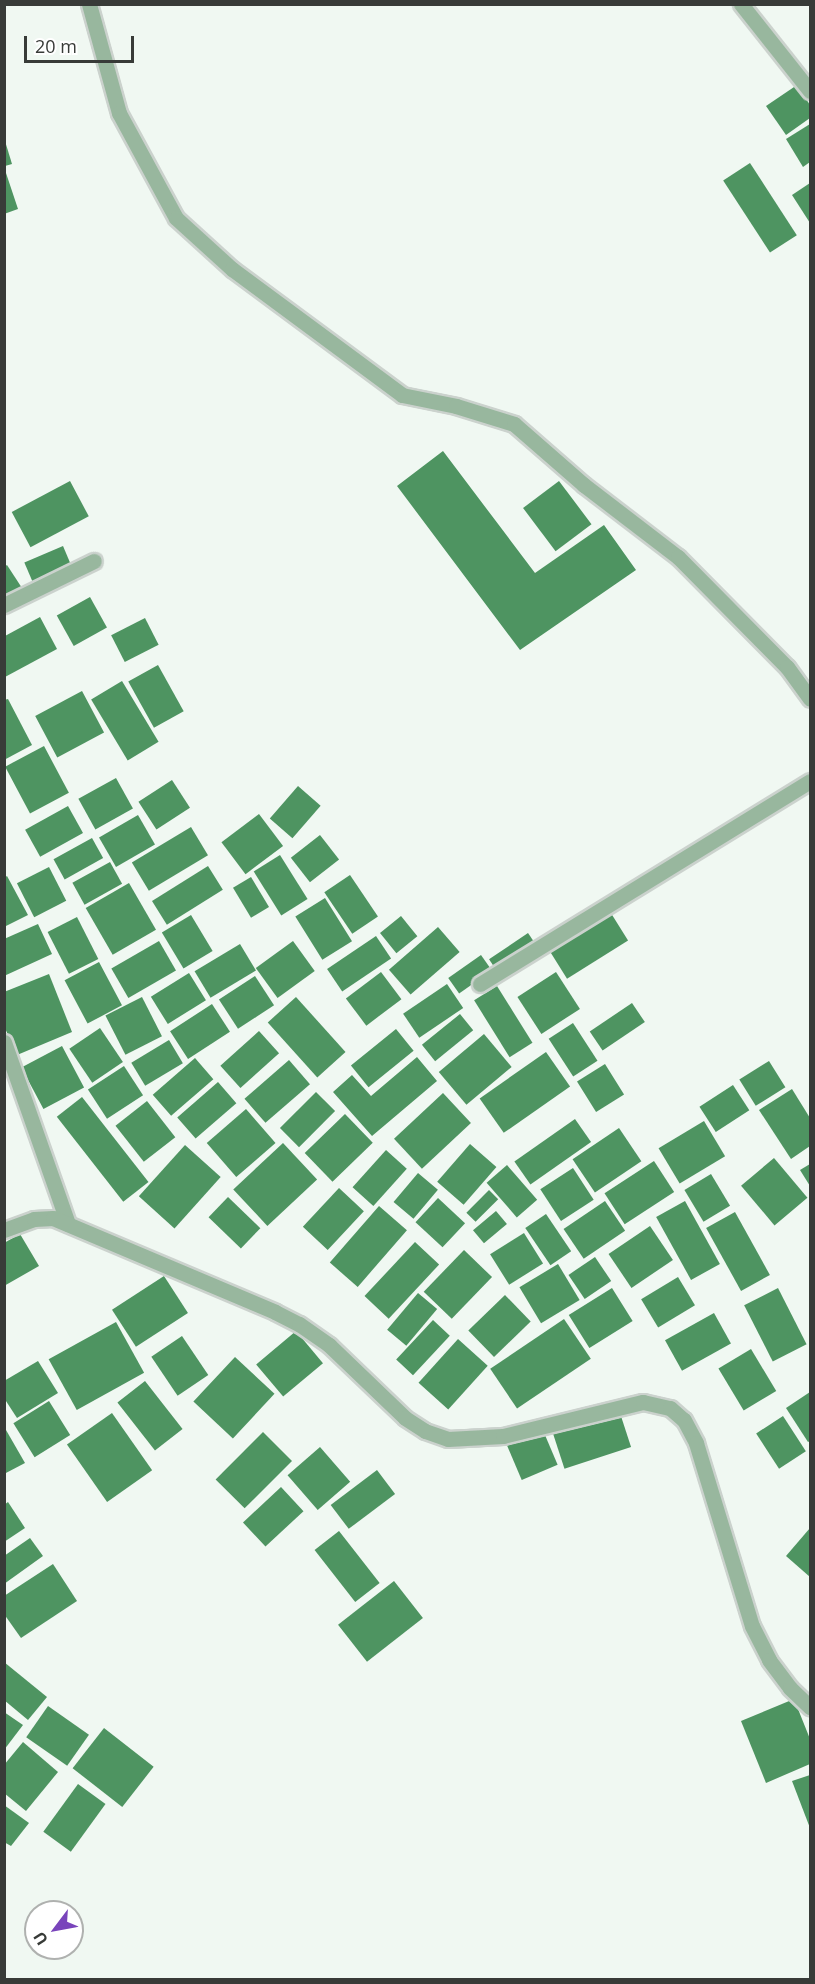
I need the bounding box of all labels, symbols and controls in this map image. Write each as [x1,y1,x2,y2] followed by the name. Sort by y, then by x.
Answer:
[27,24,136,62] scale bar
[35,34,77,58] text: 20 m
[24,1900,84,1960] north arrow
[28,1928,53,1949] text: U

